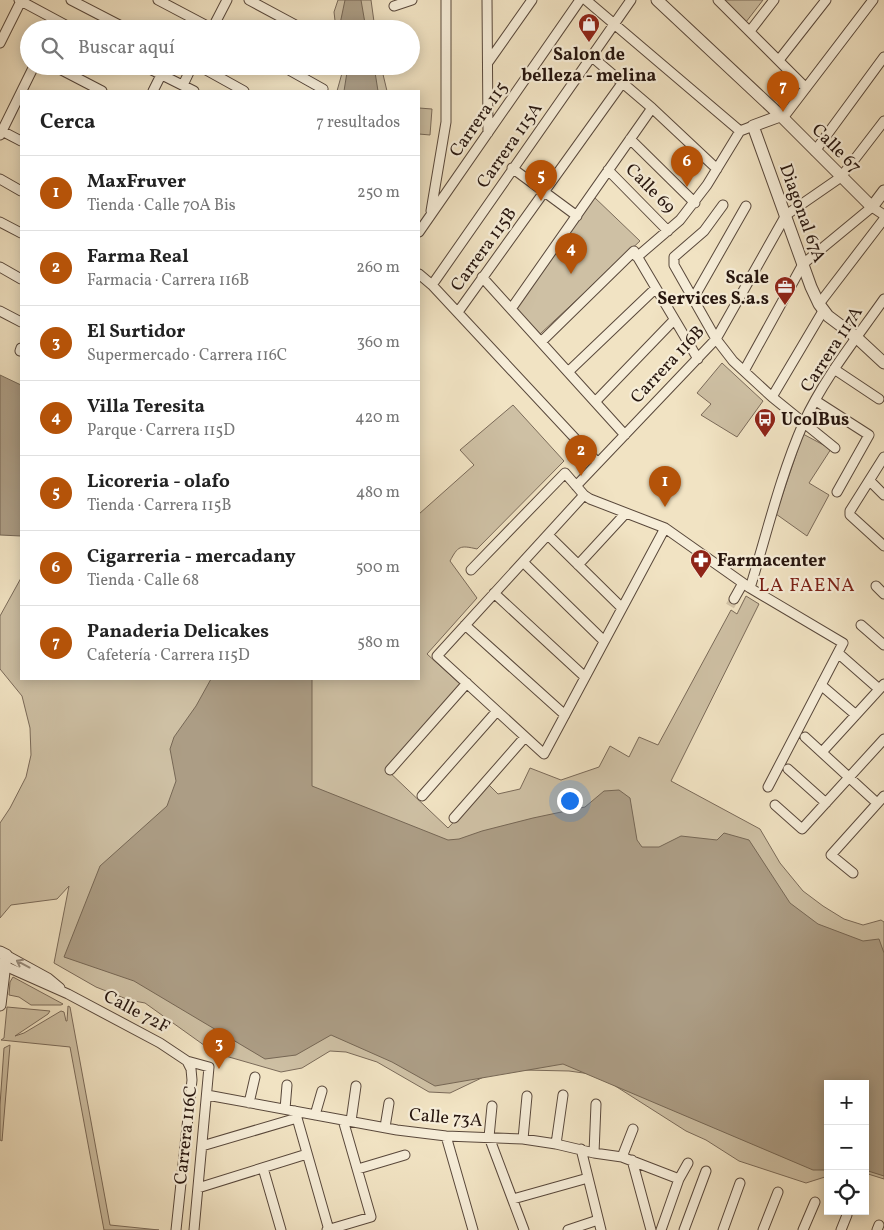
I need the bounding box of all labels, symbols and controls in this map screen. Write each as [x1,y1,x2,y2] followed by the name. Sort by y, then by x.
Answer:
[577,12,601,43] shop icon: Salon de belleza - melina
[20,20,420,75] search box
[38,34,66,62] icon: search
[78,35,175,61] text: Buscar aquí
[522,43,657,89] place label: Salon de belleza - melina
[767,71,799,112] pin: 7
[444,77,514,163] street label: Carrera 115
[472,98,546,192] street label: Carrera 115A
[40,108,95,137] text: Cerca
[316,112,400,134] text: 7 resultados
[805,118,867,180] street label: Calle 67
[671,146,703,187] pin: 6
[619,158,681,220] street label: Calle 69
[525,160,557,201] pin: 5
[772,161,831,267] street label: Diagonal 67A
[87,169,186,195] text: MaxFruver
[53,182,59,204] text: 1
[357,182,400,204] text: 250 m
[87,195,236,217] text: Tienda · Calle 70A Bis
[445,203,523,297] street label: Carrera 115B
[555,233,587,274] pin: 4
[87,244,189,270] text: Farma Real
[52,257,60,279] text: 2
[356,257,400,279] text: 260 m
[657,266,769,312] place label: Scale Services S.a.s
[87,270,249,292] text: Farmacia · Carrera 116B
[773,275,797,306] office icon: Scale Services S.a.s
[795,302,870,398] street label: Carrera 117A
[87,319,185,345] text: El Surtidor
[625,320,711,410] street label: Carrera 116B
[52,332,60,354] text: 3
[357,332,400,354] text: 360 m
[87,345,287,367] text: Supermercado · Carrera 116C
[87,394,205,420] text: Villa Teresita
[51,407,61,429] text: 4
[355,407,400,429] text: 420 m
[753,407,777,438] bus stop icon: UcolBus
[781,408,849,433] place label: UcolBus
[87,420,235,442] text: Parque · Carrera 115D
[565,435,597,476] pin: 2
[649,466,681,507] pin: 1
[87,469,230,495] text: Licoreria - olafo
[52,482,60,504] text: 5
[356,482,400,504] text: 480 m
[87,495,231,517] text: Tienda · Carrera 115B
[87,544,296,570] text: Cigarreria - mercadany
[689,548,713,579] pharmacy icon: Farmacenter
[717,549,826,574] place label: Farmacenter
[52,557,60,579] text: 6
[356,557,400,579] text: 500 m
[87,570,199,592] text: Tienda · Calle 68
[758,573,856,599] district label: LA FAENA
[87,619,269,645] text: Panaderia Delicakes
[52,632,60,654] text: 7
[357,632,400,654] text: 580 m
[87,645,250,667] text: Cafetería · Carrera 115D
[557,788,583,814] your location
[16,959,31,969] one-way arrow
[99,984,174,1040] street label: Calle 72F
[203,1028,235,1069] pin: 3
[824,1080,869,1215] map controls
[824,1080,869,1125] button: +
[169,1084,204,1186] street label: Carrera 116C
[408,1103,484,1134] street label: Calle 73A
[824,1125,869,1170] button: −
[824,1170,869,1215] button: locate

